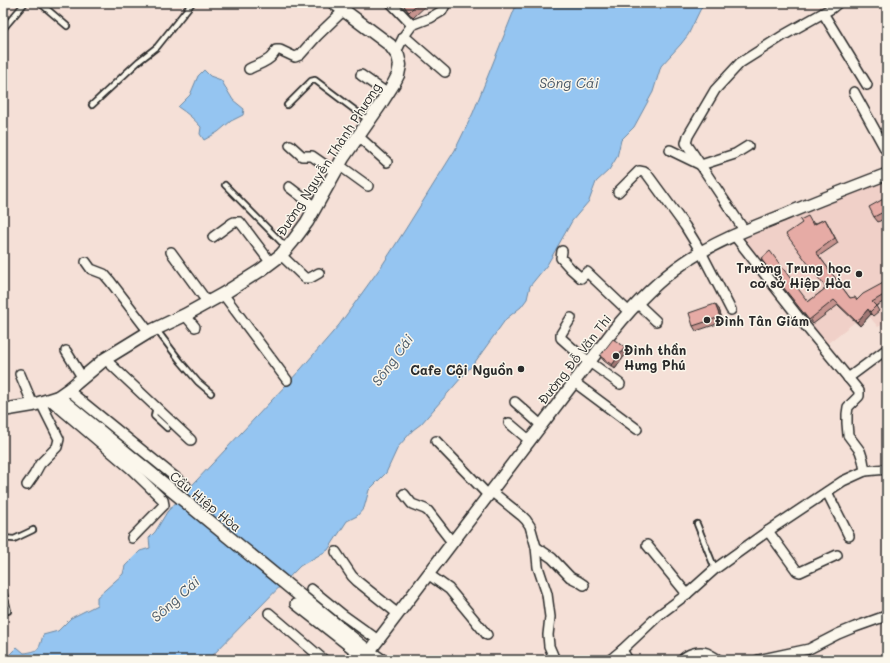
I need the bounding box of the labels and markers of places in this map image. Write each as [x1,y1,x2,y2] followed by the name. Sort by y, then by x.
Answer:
[736,259,851,291] place label: Trường Trung học cơ sở Hiệp Hòa
[854,269,864,279] marker: Trường Trung học cơ sở Hiệp Hòa
[715,312,809,329] place label: Đình Tân Giám
[702,315,712,325] marker: Đình Tân Giám
[624,341,686,373] place label: Đình thần Hưng Phú
[611,351,621,361] marker: Đình thần Hưng Phú
[410,361,513,378] place label: Cafe Cội Nguồn
[516,364,526,374] marker: Cafe Cội Nguồn

